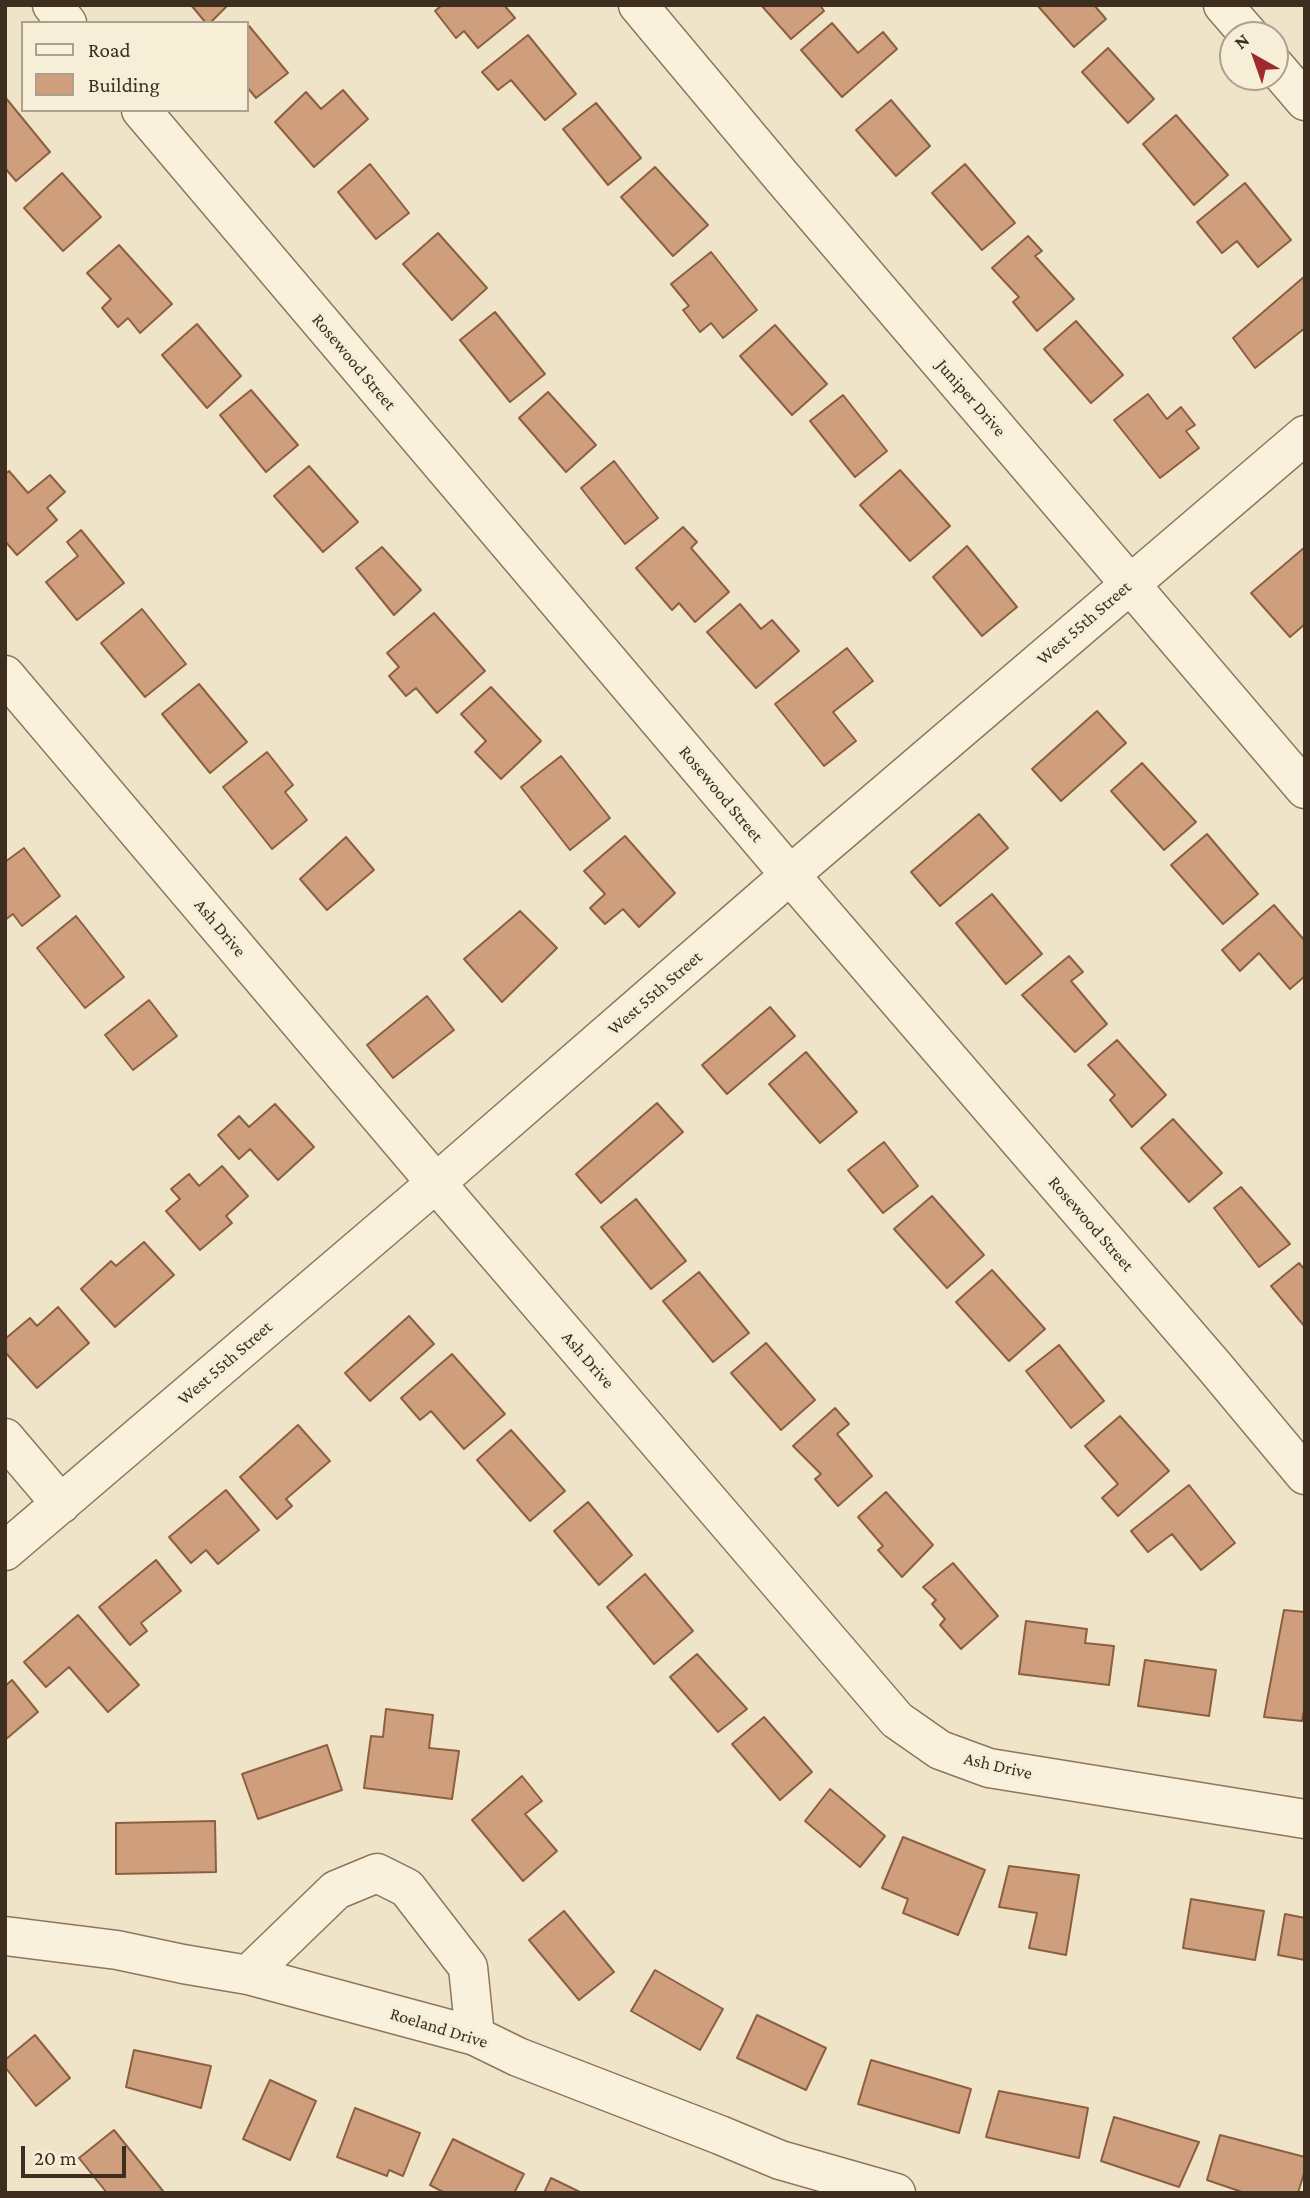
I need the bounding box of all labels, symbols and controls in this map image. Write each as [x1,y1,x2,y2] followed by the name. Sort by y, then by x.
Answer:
[21,21,248,112] legend
[1219,21,1289,91] north arrow
[1230,29,1253,53] text: N
[88,38,131,62] text: Road
[88,73,160,97] text: Building
[307,309,401,415] street label: Rosewood Street
[931,355,1011,441] street label: Juniper Drive
[1032,576,1136,670] street label: West 55th Street
[674,741,768,847] street label: Rosewood Street
[189,894,251,962] street label: Ash Drive
[603,946,707,1040] street label: West 55th Street
[1044,1172,1138,1276] street label: Rosewood Street
[173,1316,277,1410] street label: West 55th Street
[557,1327,619,1393] street label: Ash Drive
[962,1748,1034,1784] street label: Ash Drive
[387,2003,491,2053] street label: Roeland Drive
[24,2132,130,2176] scale bar
[34,2146,77,2170] text: 20 m

